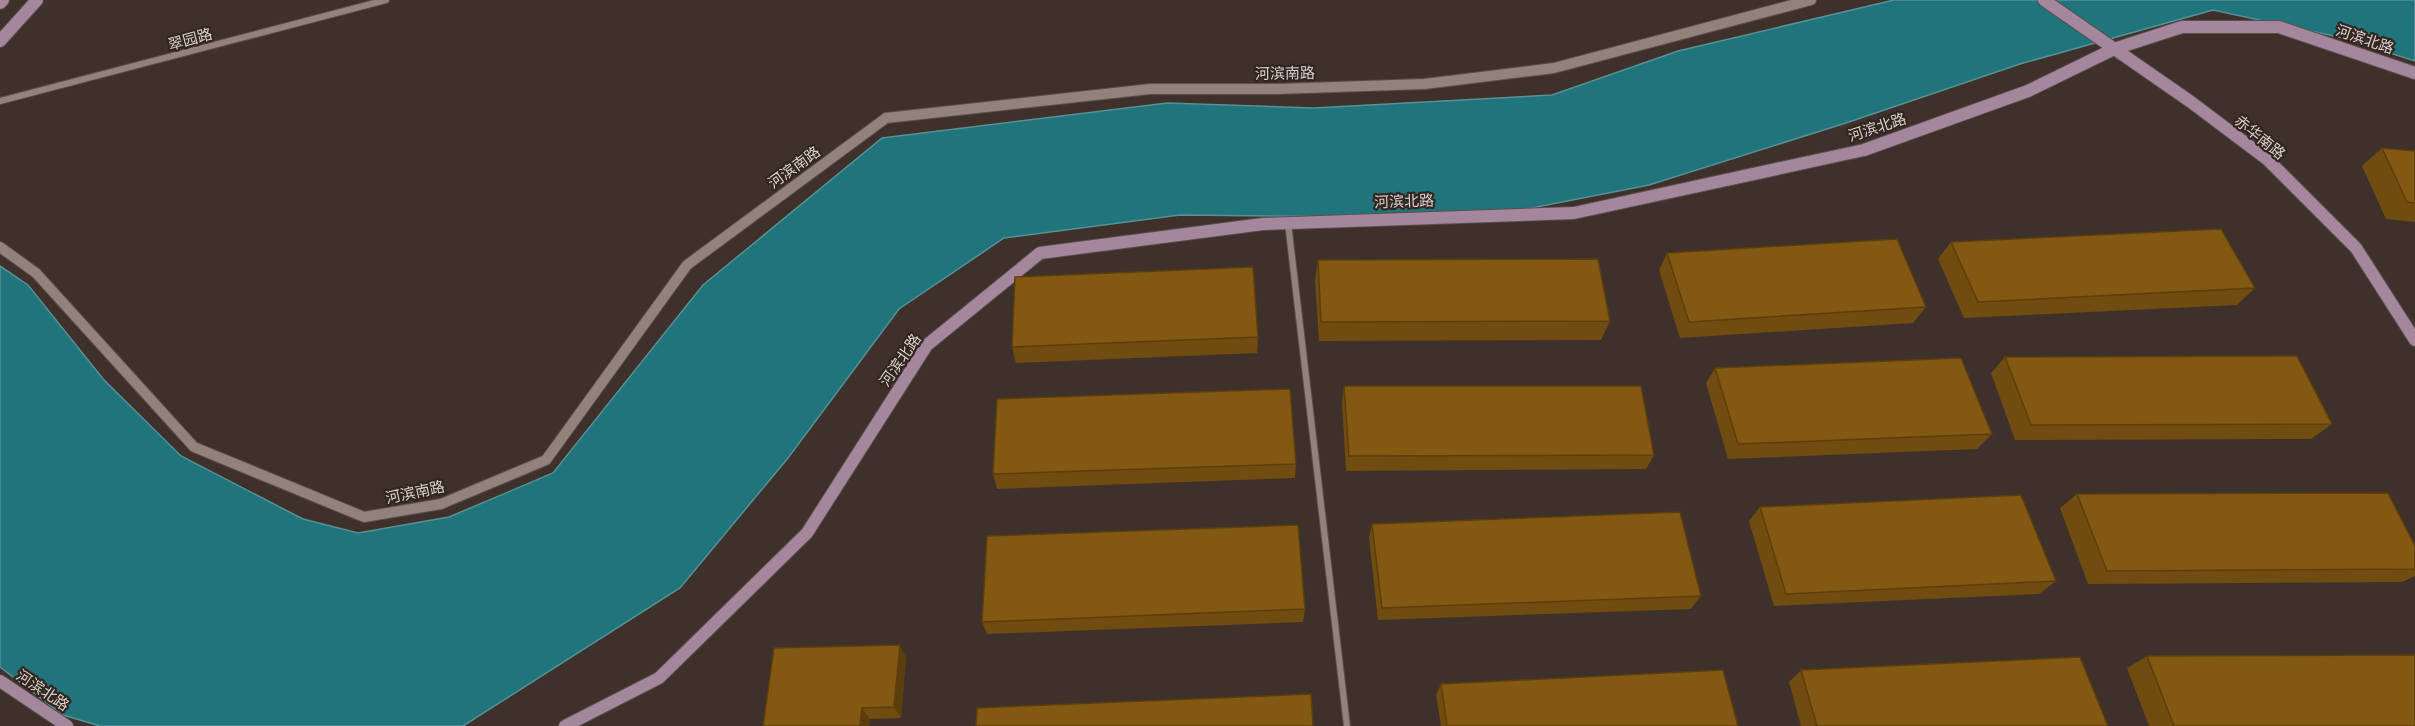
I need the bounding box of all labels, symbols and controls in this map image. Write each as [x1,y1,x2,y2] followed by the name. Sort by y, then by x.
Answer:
[2334,20,2396,58] street label: 河滨北路
[166,24,214,54] street label: 翠园路
[1255,63,1315,83] street label: 河滨南路
[1846,109,1908,145] street label: 河滨北路
[2231,111,2289,163] street label: 赤华南路
[764,142,824,192] street label: 河滨南路
[1374,190,1434,212] street label: 河滨北路
[875,330,925,390] street label: 河滨北路
[384,476,446,508] street label: 河滨南路
[13,665,73,715] street label: 河滨北路

